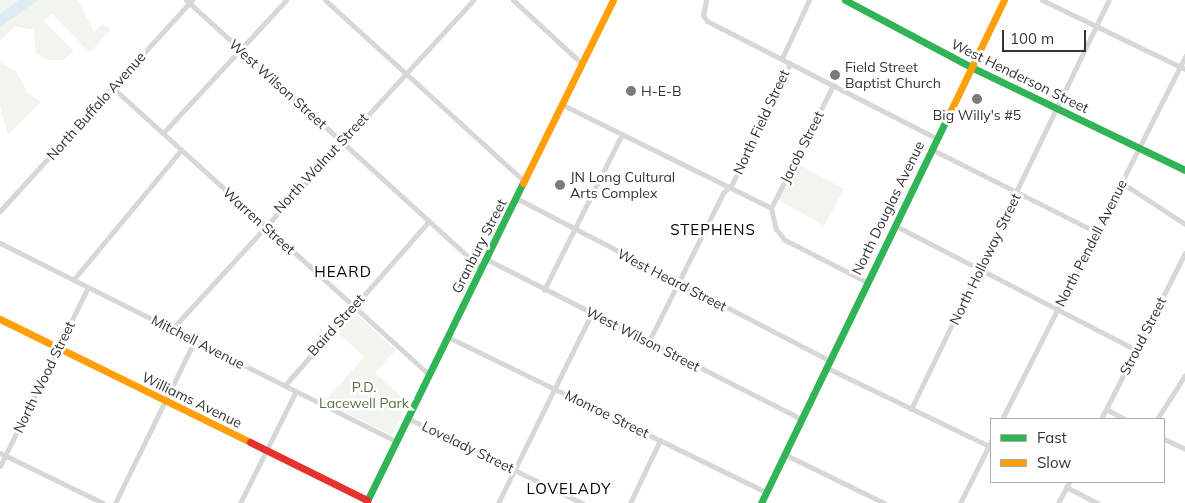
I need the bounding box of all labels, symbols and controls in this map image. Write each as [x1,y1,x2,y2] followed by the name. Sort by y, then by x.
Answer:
[1005,20,1089,52] scale bar
[1010,29,1054,48] text: 100 m
[949,35,1091,117] street label: West Henderson Street
[226,36,330,132] street label: West Wilson Street
[43,49,149,163] street label: North Buffalo Avenue
[845,59,941,92] place label: Field Street Baptist Church
[729,67,793,177] street label: North Field Street
[829,69,841,81] marker: Field Street Baptist Church
[641,83,681,99] place label: H-E-B
[625,85,637,97] marker: H-E-B
[971,93,983,105] marker: Big Willy's #5
[933,107,1021,123] place label: Big Willy's #5
[777,108,827,186] street label: Jacob Street
[270,109,372,217] street label: North Walnut Street
[848,138,928,278] street label: North Douglas Avenue
[570,169,675,202] place label: JN Long Cultural Arts Complex
[1052,177,1130,309] street label: North Pendell Avenue
[554,179,566,191] marker: JN Long Cultural Arts Complex
[219,184,299,258] street label: Warren Street
[946,191,1024,327] street label: North Holloway Street
[448,196,510,296] street label: Granbury Street
[669,221,757,239] district label: STEPHENS
[615,245,729,315] street label: West Heard Street
[314,263,372,281] district label: HEARD
[304,291,368,359] street label: Baird Street
[1116,294,1170,378] street label: Stroud Street
[583,303,703,375] street label: West Wilson Street
[149,311,247,373] street label: Mitchell Avenue
[10,318,78,436] street label: North Wood Street
[139,369,245,431] street label: Williams Avenue
[319,379,409,412] park label: P.D. Lacewell Park
[562,386,652,442] street label: Monroe Street
[419,417,517,477] street label: Lovelady Street
[990,418,1165,483] legend
[1037,428,1067,447] text: Fast
[1037,453,1071,472] text: Slow
[526,480,612,498] district label: LOVELADY

